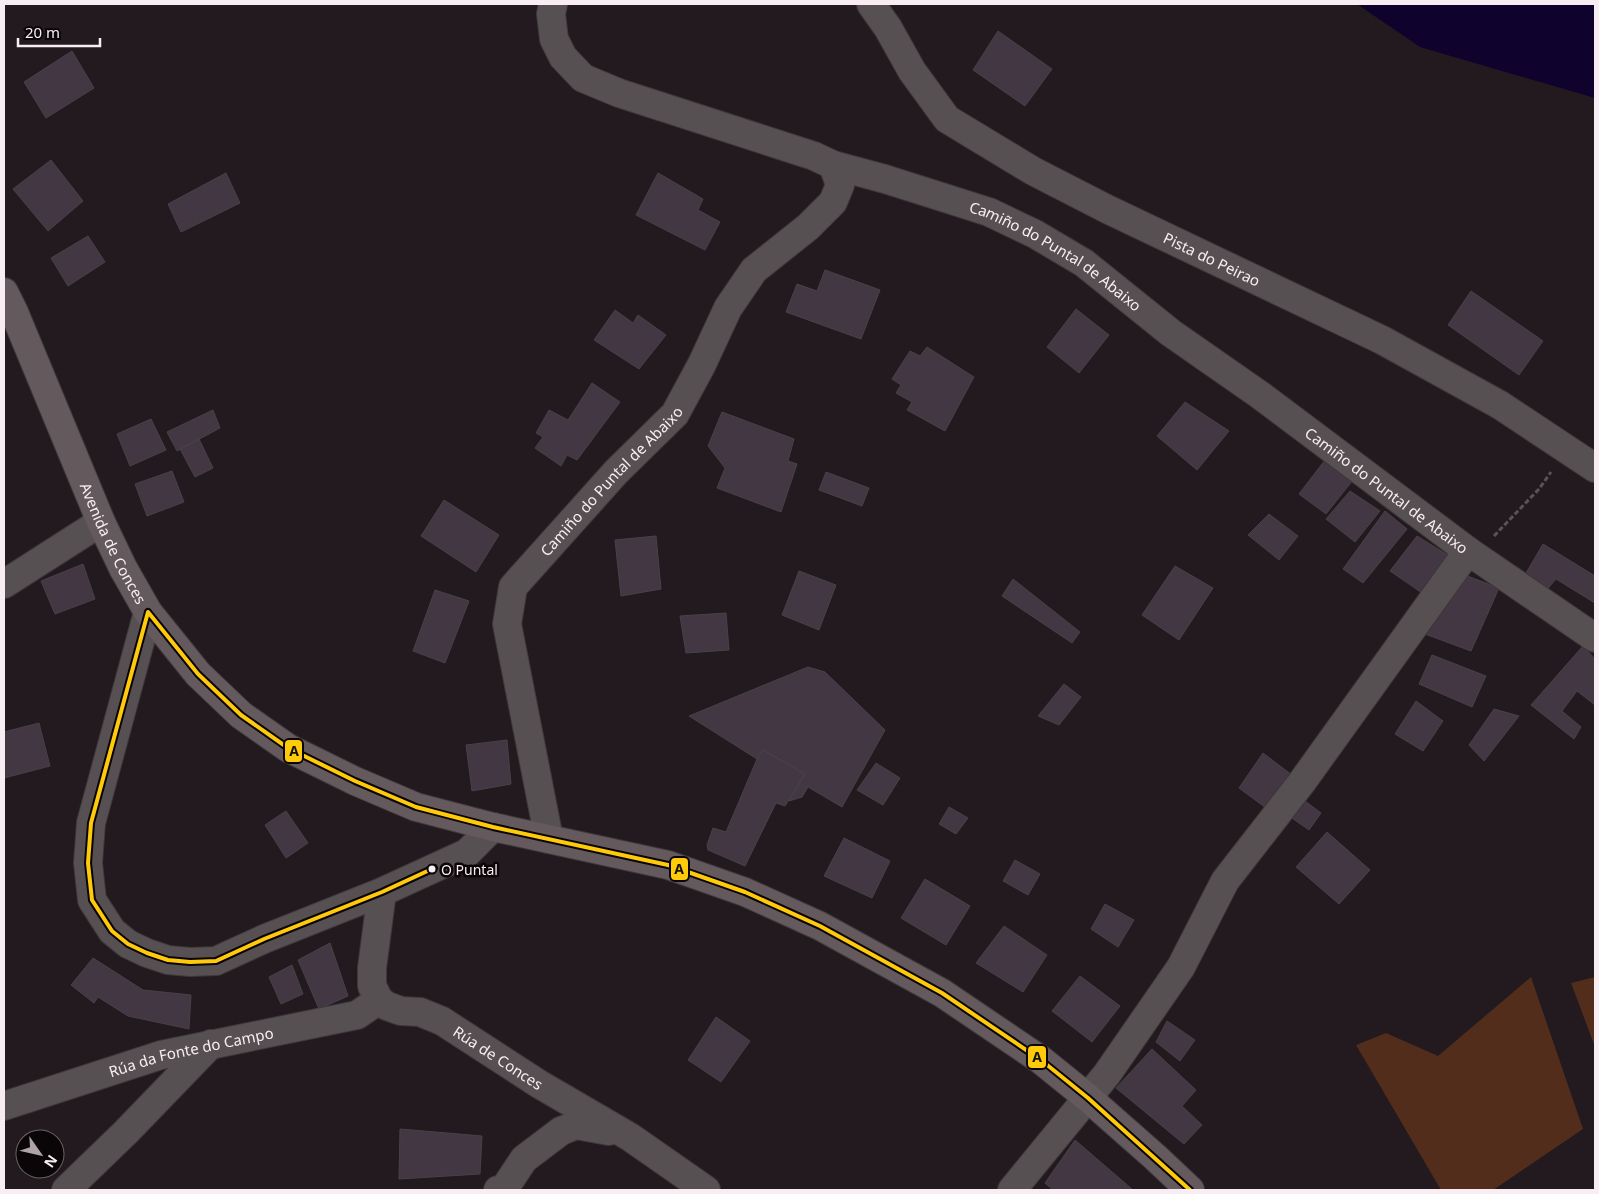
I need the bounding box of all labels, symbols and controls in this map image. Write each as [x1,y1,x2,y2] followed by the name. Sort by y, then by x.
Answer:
[18,15,100,47] scale bar
[25,22,60,42] text: 20 m
[967,196,1146,315] street label: Camiño do Puntal de Abaixo
[1160,227,1264,291] street label: Pista do Peirao
[536,403,687,560] street label: Camiño do Puntal de Abaixo
[1301,422,1472,558] street label: Camiño do Puntal de Abaixo
[76,479,151,607] street label: Avenida de Conces
[284,739,303,763] line badge: A
[289,741,299,760] text: A
[670,857,689,881] line badge: A
[674,859,684,878] text: A
[441,860,498,879] place label: O Puntal
[427,864,437,874] marker: O Puntal
[449,1021,547,1094] street label: Rúa de Conces
[106,1022,275,1081] street label: Rúa da Fonte do Campo
[1027,1045,1047,1069] line badge: A
[1032,1047,1042,1066] text: A
[15,1129,65,1179] north arrow
[40,1152,62,1172] text: N

